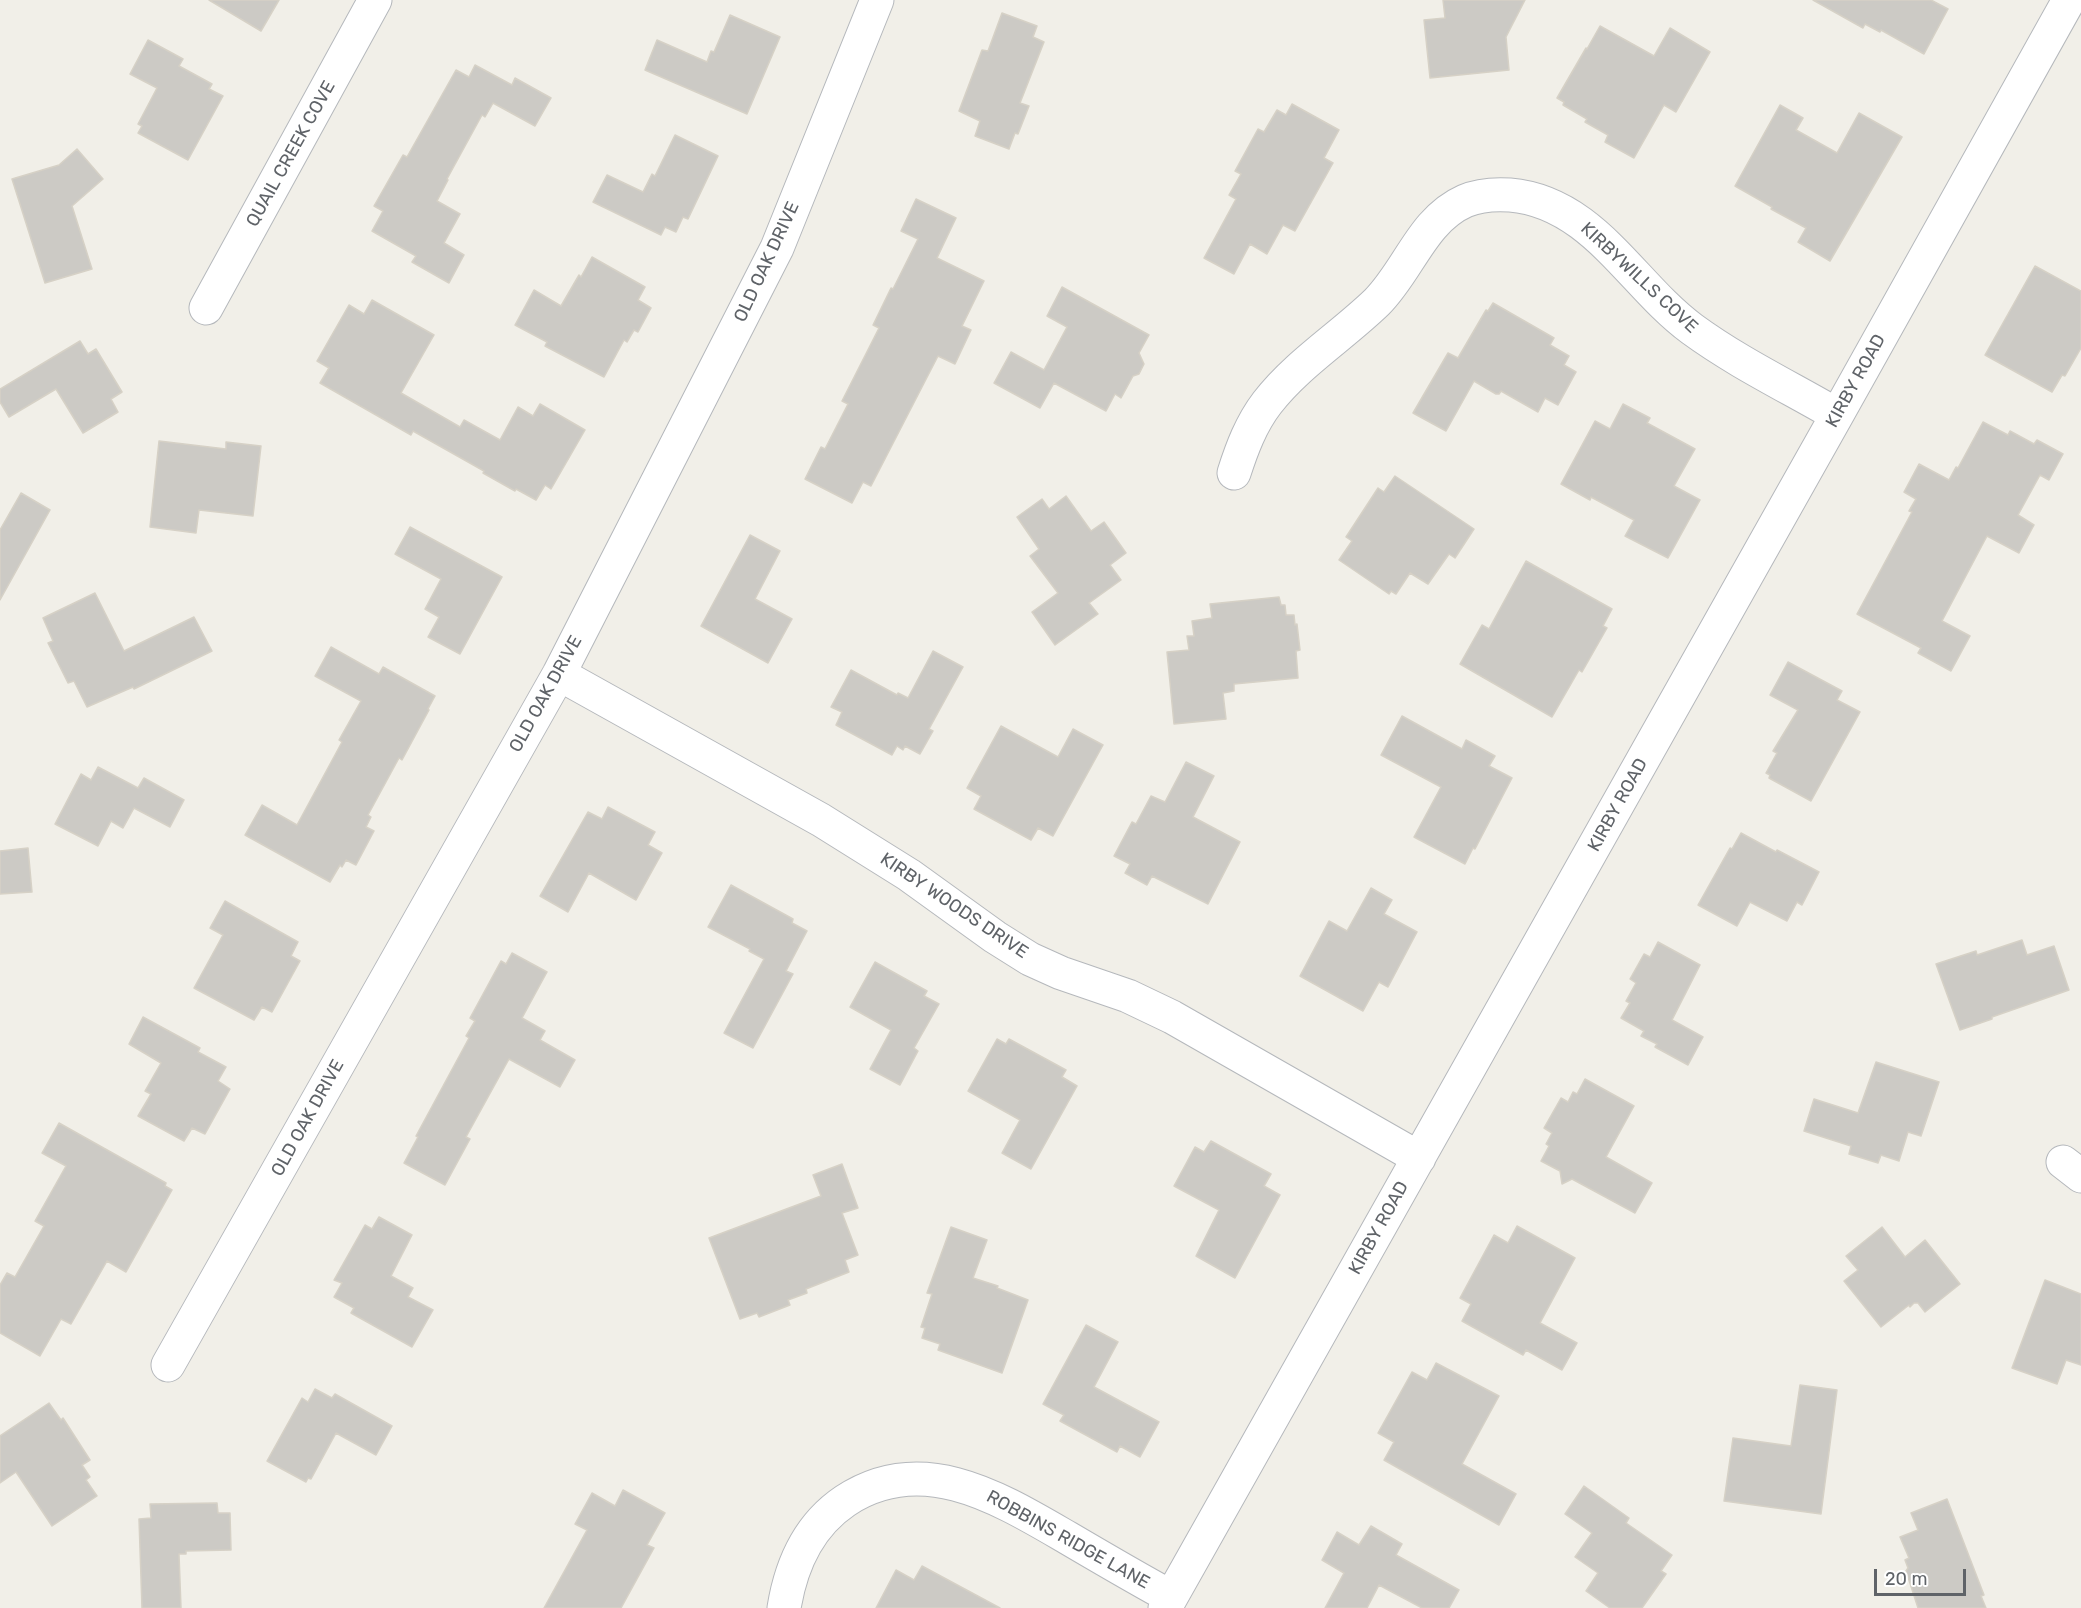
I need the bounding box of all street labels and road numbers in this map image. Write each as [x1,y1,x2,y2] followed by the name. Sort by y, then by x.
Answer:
[242,77,340,231] street label: QUAIL CREEK COVE
[730,198,804,326] street label: OLD OAK DRIVE
[1576,218,1702,338] street label: KIRBYWILLS COVE
[1821,331,1891,431] street label: KIRBY ROAD
[505,632,587,756] street label: OLD OAK DRIVE
[1583,755,1653,855] street label: KIRBY ROAD
[876,848,1032,964] street label: KIRBY WOODS DRIVE
[267,1056,349,1180] street label: OLD OAK DRIVE
[1344,1178,1414,1278] street label: KIRBY ROAD
[983,1486,1153,1594] street label: ROBBINS RIDGE LANE

